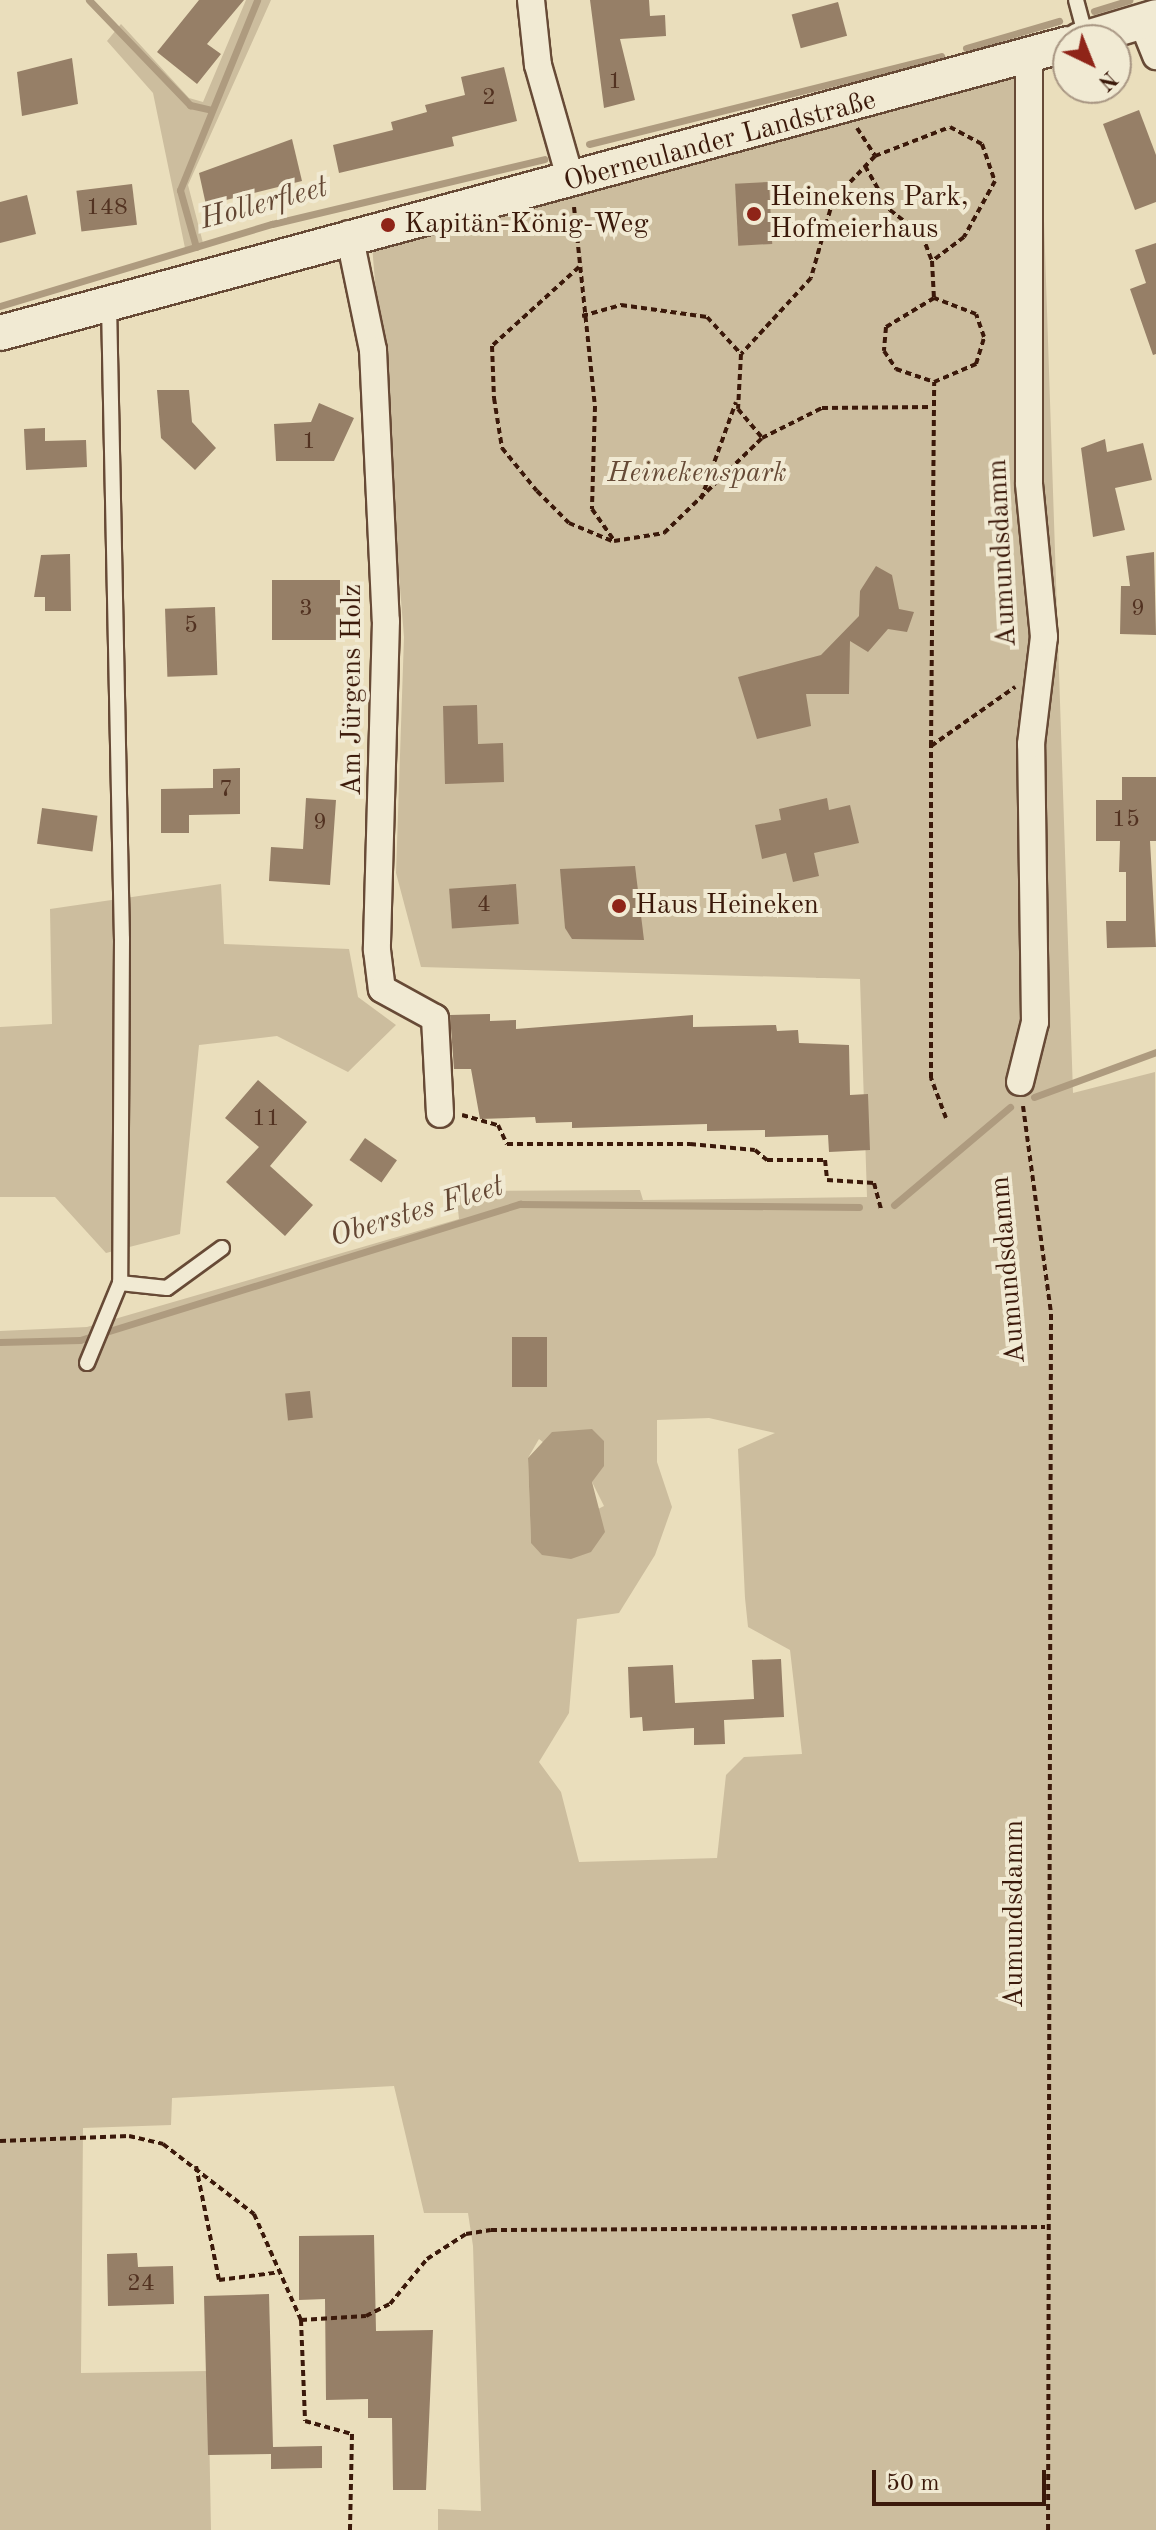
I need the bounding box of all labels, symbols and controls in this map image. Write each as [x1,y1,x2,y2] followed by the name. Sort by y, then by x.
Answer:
[1052,24,1132,104] north arrow
[1093,66,1121,94] text: N
[608,69,622,97] house number: 1
[560,84,880,200] street label: Oberneulander Landstraße
[482,85,496,113] house number: 2
[196,170,332,238] water label: Hollerfleet
[770,181,969,247] place label: Heinekens Park, Hofmeierhaus
[86,195,128,223] house number: 148
[745,205,763,223] marker: Heinekens Park, Hofmeierhaus
[404,208,649,242] place label: Kapitän-König-Weg
[379,216,397,234] marker: Kapitän-König-Weg
[302,429,316,457] house number: 1
[607,457,787,491] park label: Heinekenspark
[981,458,1025,648] street label: Aumundsdamm
[336,584,370,796] street label: Am Jürgens Holz
[299,596,313,624] house number: 3
[1131,596,1145,624] house number: 9
[184,613,198,641] house number: 5
[219,777,233,805] house number: 7
[1112,807,1140,835] house number: 15
[313,810,327,838] house number: 9
[635,889,819,923] place label: Haus Heineken
[477,892,491,920] house number: 4
[610,897,628,915] marker: Haus Heineken
[252,1106,280,1134] house number: 11
[326,1169,508,1255] water label: Oberstes Fleet
[984,1175,1034,1365] street label: Aumundsdamm
[998,1820,1032,2008] street label: Aumundsdamm
[127,2271,155,2299] house number: 24
[876,2454,1050,2504] scale bar
[886,2472,940,2496] text: 50 m

